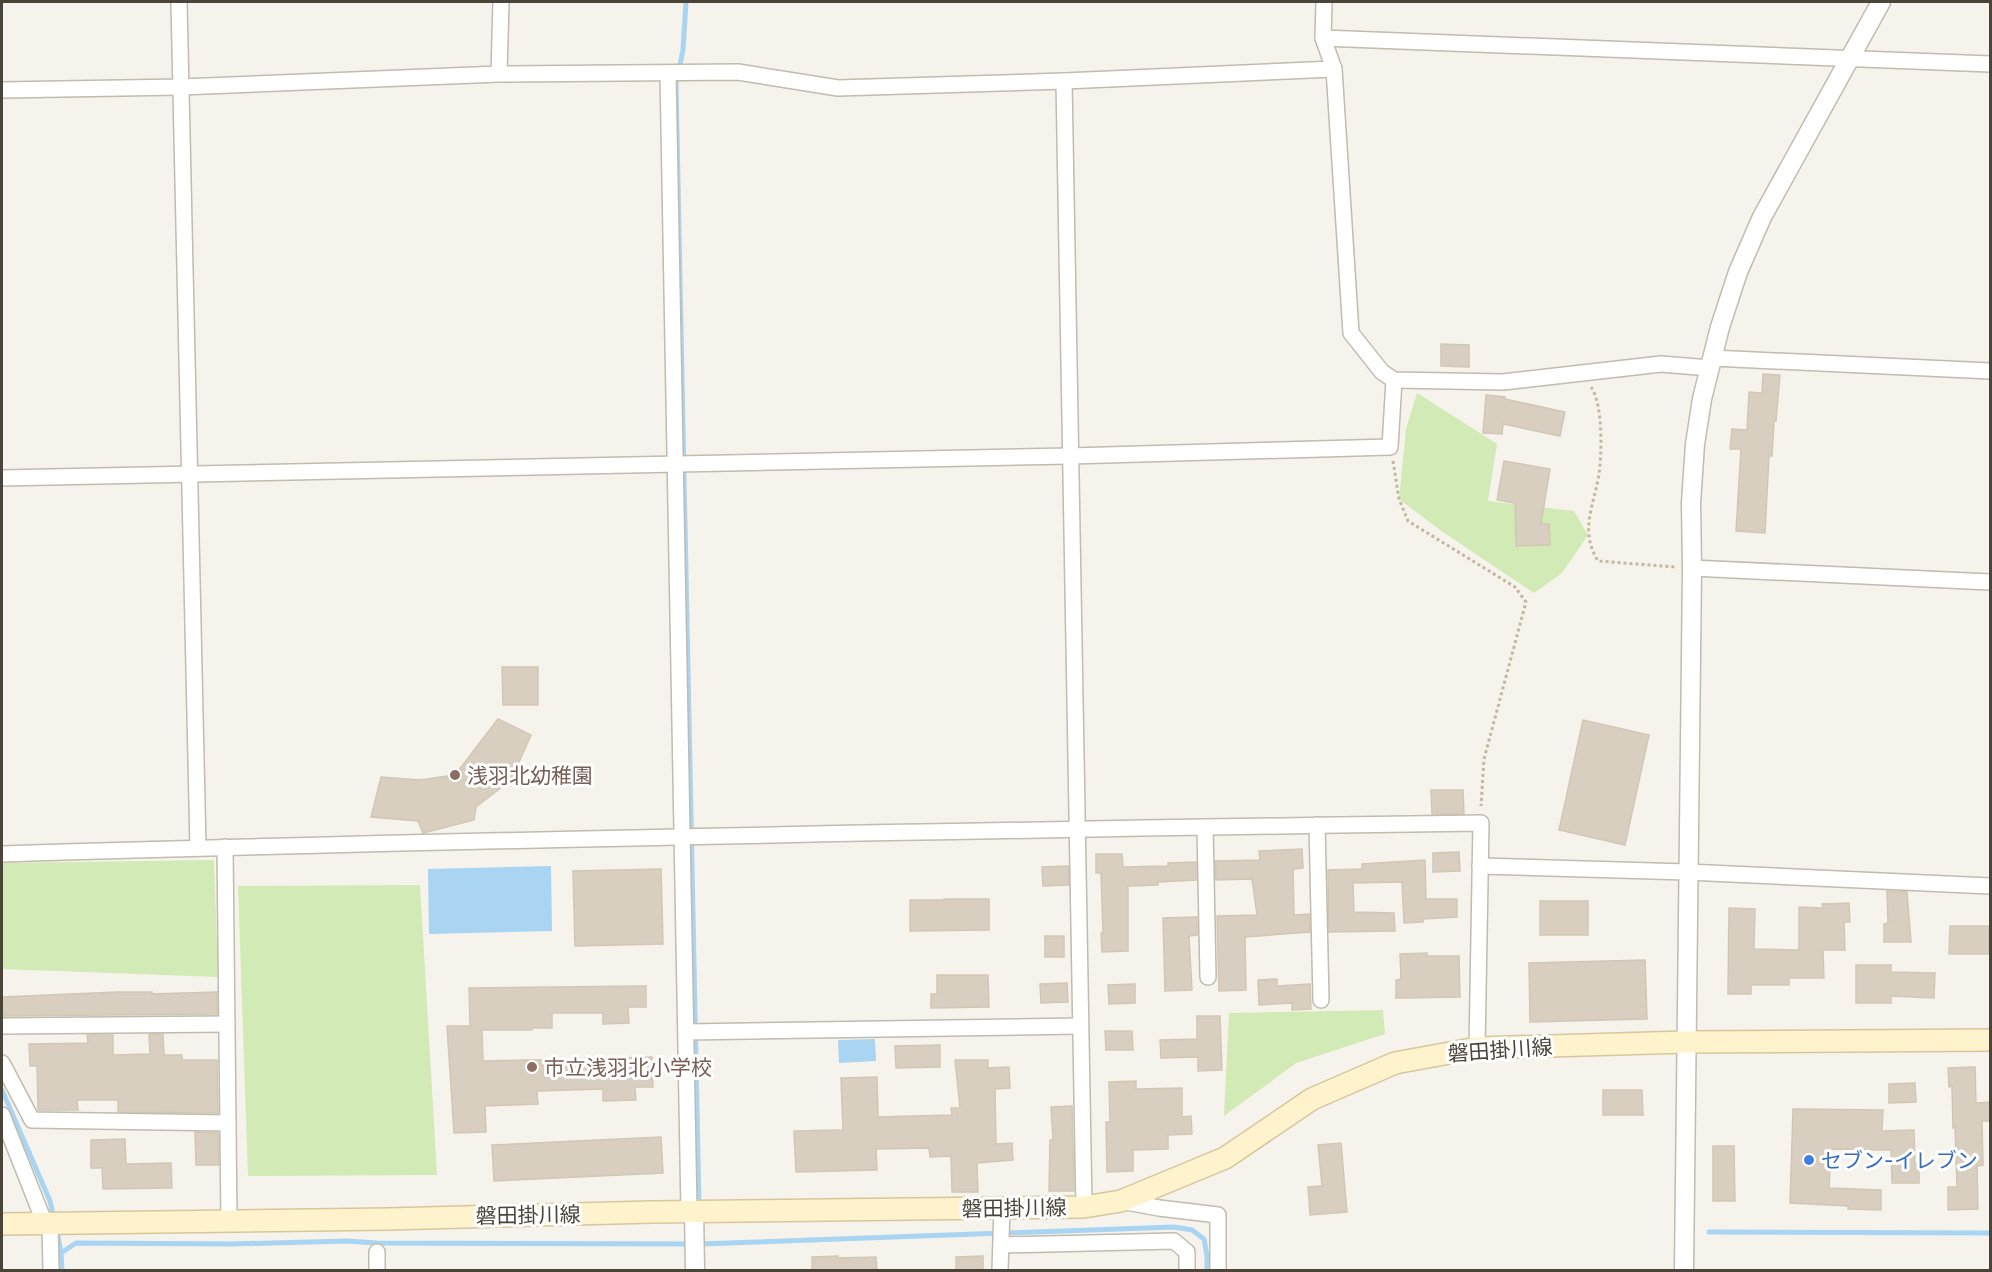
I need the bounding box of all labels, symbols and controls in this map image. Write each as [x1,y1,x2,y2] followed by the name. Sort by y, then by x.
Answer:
[467,763,593,788] place label: 浅羽北幼稚園
[448,768,462,782] marker: 浅羽北幼稚園
[1447,1034,1553,1066] street label: 磐田掛川線
[544,1055,712,1080] place label: 市立浅羽北小学校
[525,1060,539,1074] marker: 市立浅羽北小学校
[1821,1148,1978,1173] place label: セブン-イレブン
[1802,1153,1816,1167] marker: セブン-イレブン
[961,1195,1067,1221] street label: 磐田掛川線
[475,1202,581,1228] street label: 磐田掛川線

